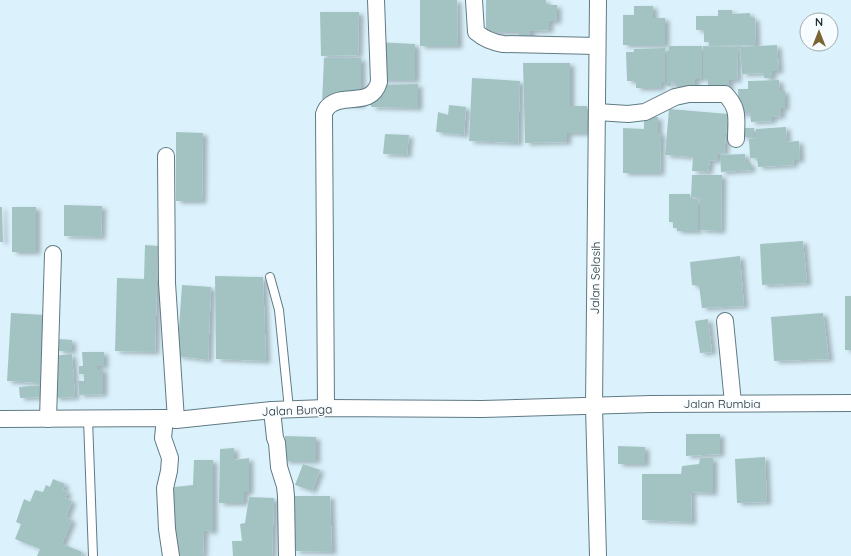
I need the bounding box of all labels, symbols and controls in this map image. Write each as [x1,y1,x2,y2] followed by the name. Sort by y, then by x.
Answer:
[799,12,839,52] north arrow
[815,15,823,29] text: N
[587,241,603,315] street label: Jalan Selasih
[683,396,761,411] street label: Jalan Rumbia
[261,401,333,419] street label: Jalan Bunga

